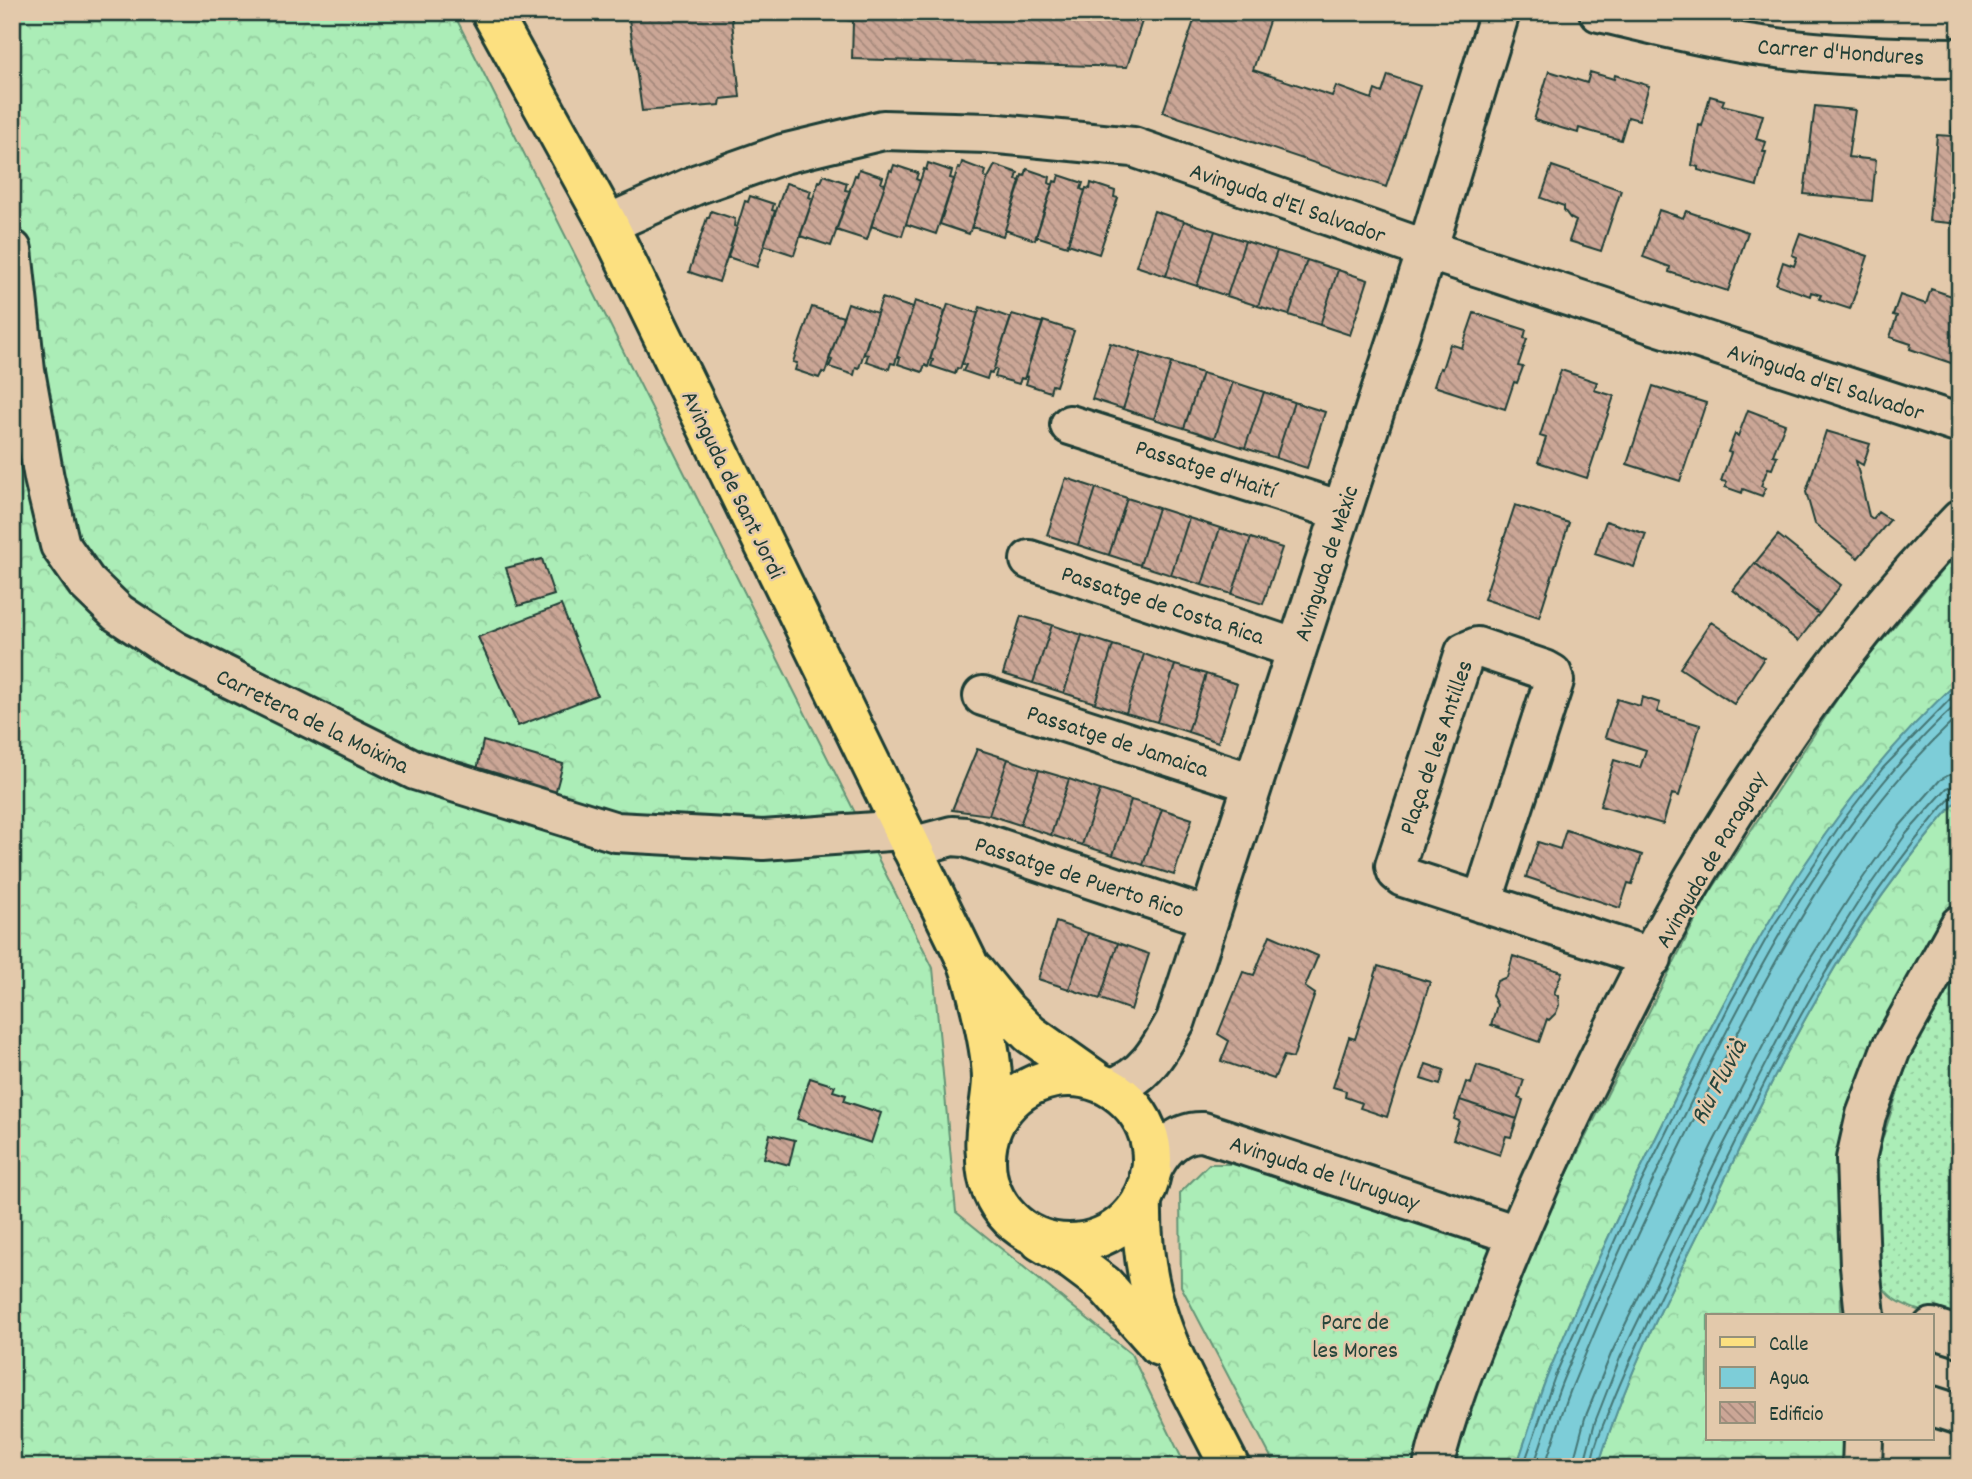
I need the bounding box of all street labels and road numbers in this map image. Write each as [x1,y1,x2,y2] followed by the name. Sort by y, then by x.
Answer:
[1756,31,1925,77] street label: Carrer d'Hondures
[1184,155,1390,254] street label: Avinguda d'El Salvador
[1722,336,1928,432] street label: Avinguda d'El Salvador
[671,385,792,585] street label: Avinguda de Sant Jordi
[1130,432,1281,510] street label: Passatge d'Haití
[1287,482,1369,646] street label: Avinguda de Mèxic
[1056,558,1269,656] street label: Passatge de Costa Rica
[1392,656,1484,840] street label: Plaça de les Antilles
[209,661,415,785] street label: Carretera de la Moixina
[1022,697,1213,789] street label: Passatge de Jamaica
[1648,765,1778,955] street label: Avinguda de Paraguay
[970,829,1188,929] street label: Passatge de Puerto Rico
[1225,1128,1425,1222] street label: Avinguda de l'Uruguay

